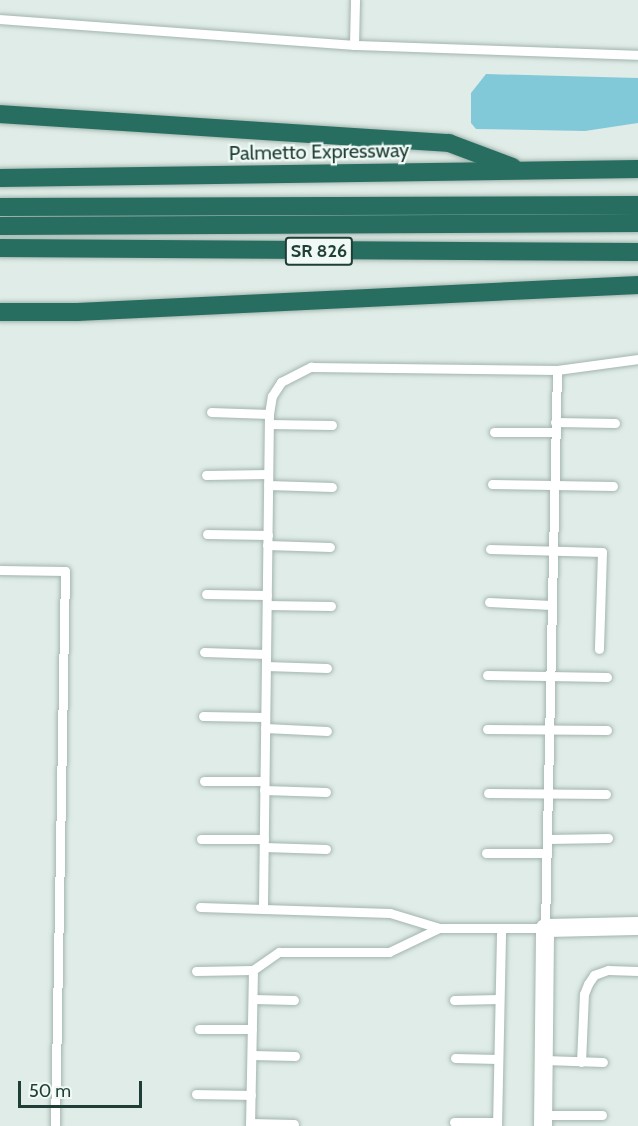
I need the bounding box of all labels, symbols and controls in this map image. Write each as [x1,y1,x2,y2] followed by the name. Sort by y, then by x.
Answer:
[229,138,409,166] street label: Palmetto Expressway
[284,236,354,266] road number: SR 826
[21,1069,146,1107] scale bar
[29,1080,71,1102] text: 50 m

